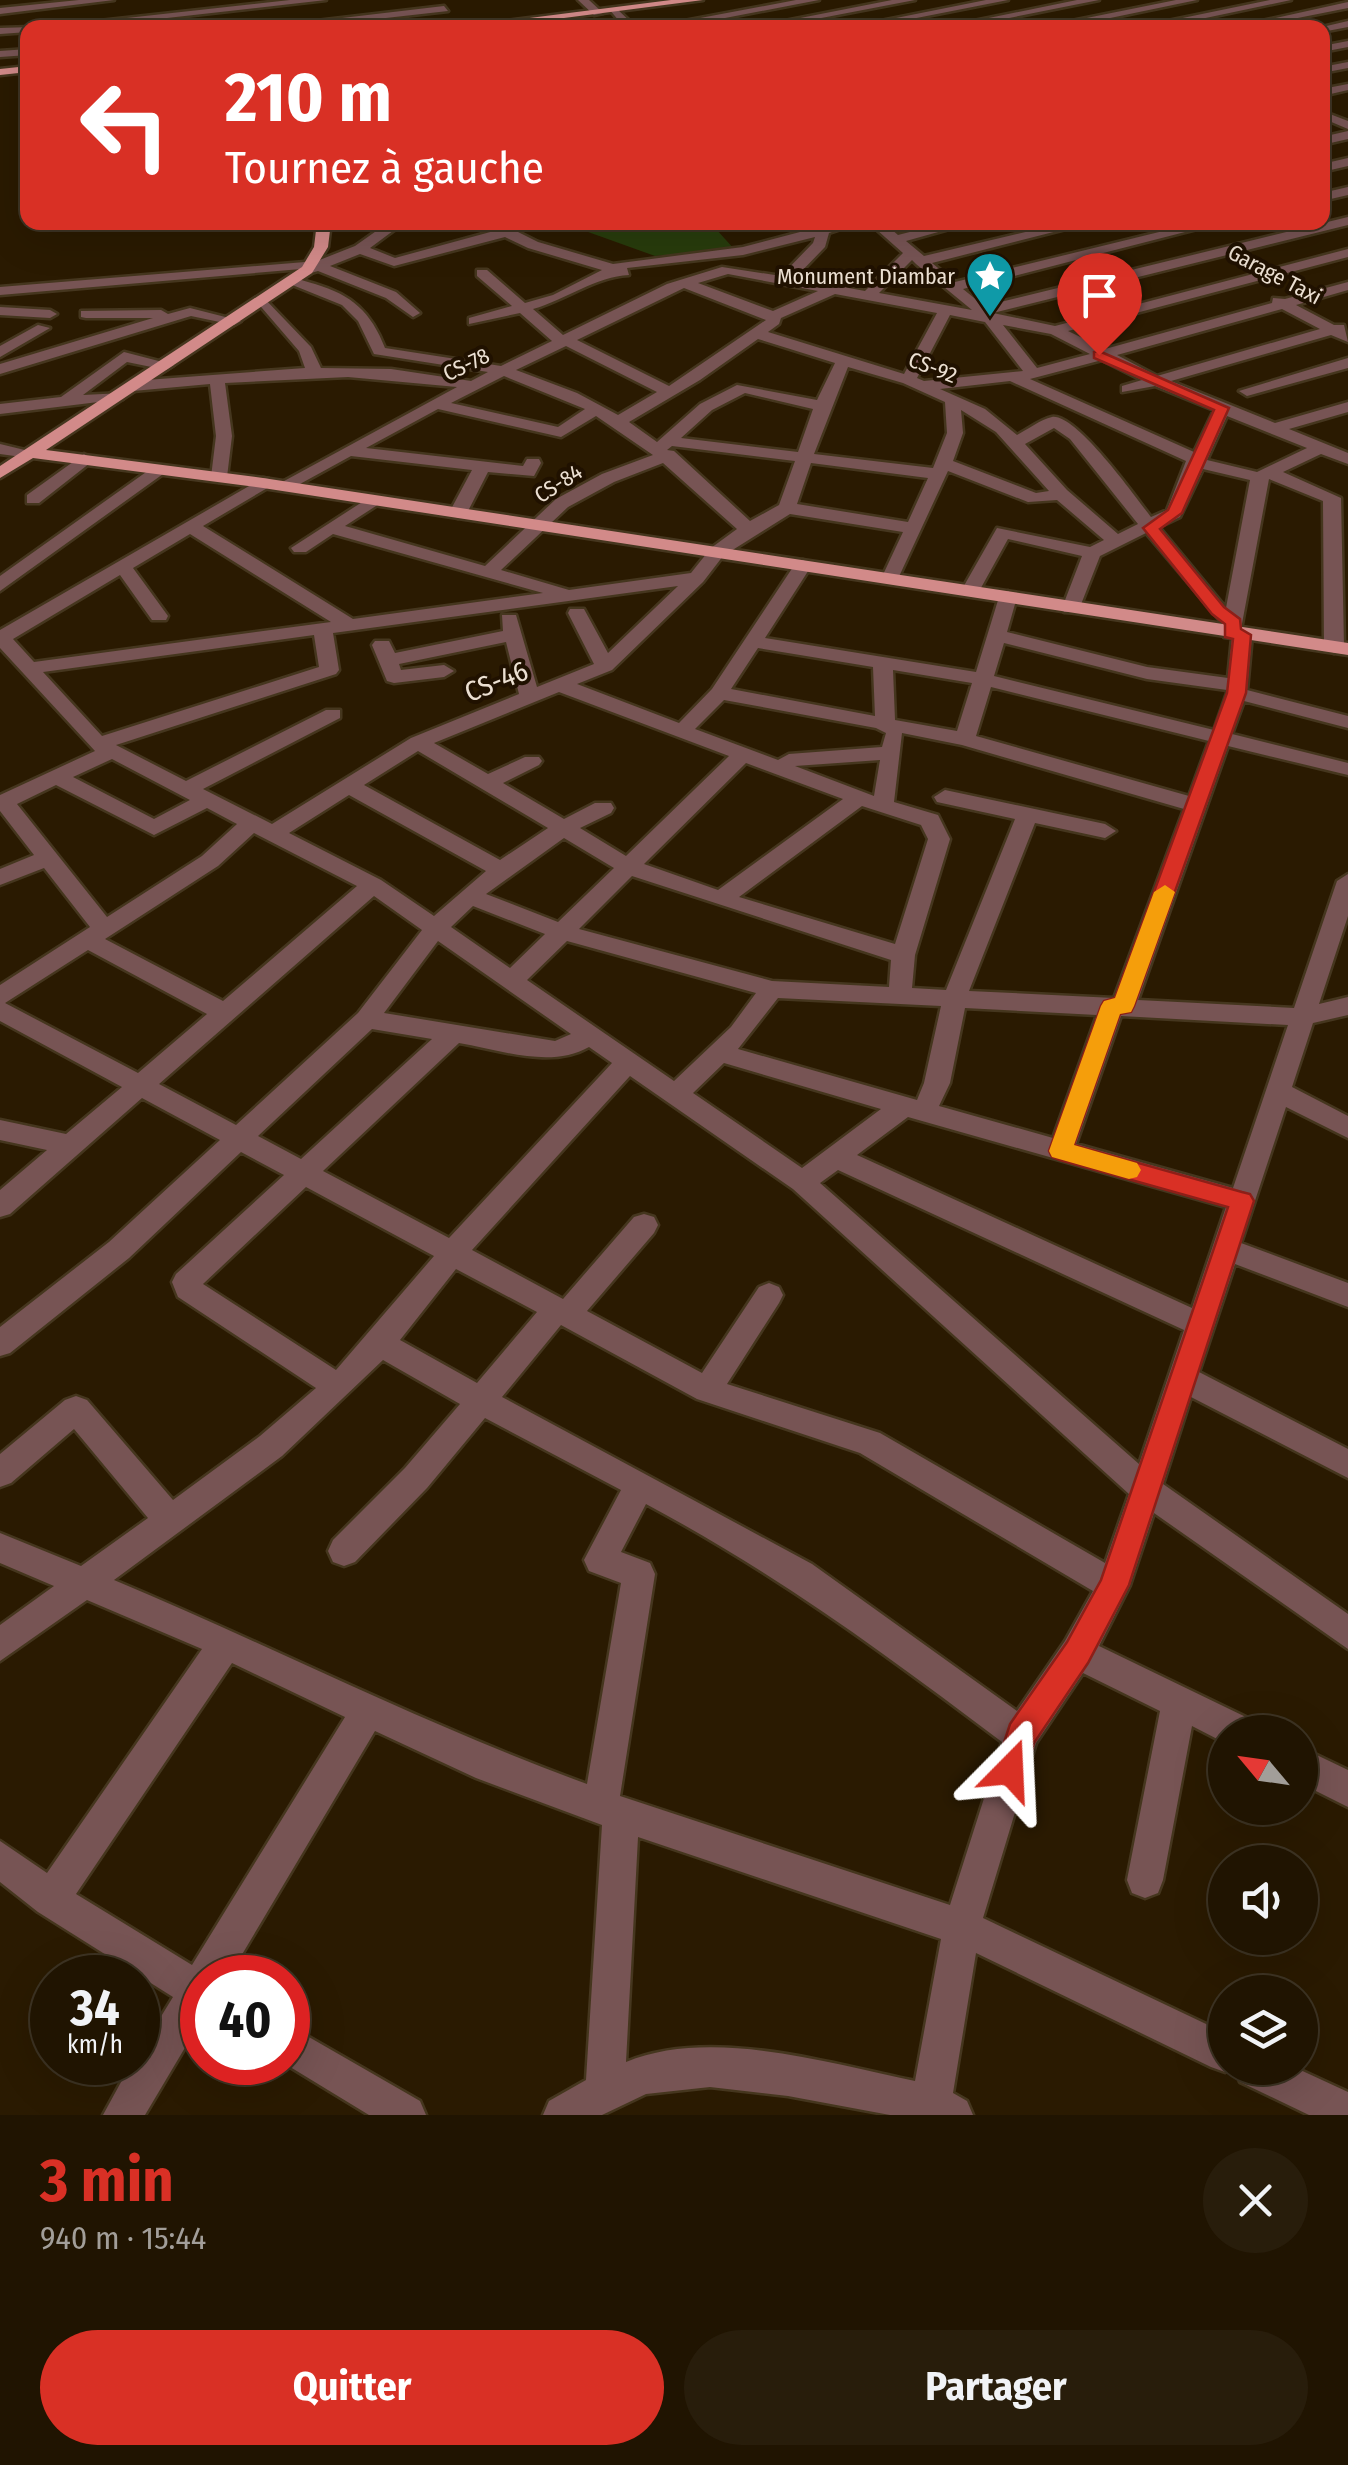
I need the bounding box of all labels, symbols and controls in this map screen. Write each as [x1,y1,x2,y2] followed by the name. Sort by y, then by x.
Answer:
[225,56,392,140] text: 210 m
[60,60,190,190] icon: left
[225,141,544,195] text: Tournez à gauche
[1223,239,1326,310] street label: Garage Taxi
[964,250,1016,318] place icon: Monument Diambar
[1057,253,1142,356] pin
[777,263,955,290] place label: Monument Diambar
[1072,268,1127,323] icon: arrive
[439,342,494,387] street label: CS-78
[905,346,961,389] street label: CS-92
[529,458,588,509] street label: CS-84
[460,654,533,709] street label: CS-46
[1208,1715,1318,1825] north arrow
[1208,1715,1318,2085] map controls
[958,1718,1062,1822] position arrow
[1208,1845,1318,1955] button: sound
[180,1955,310,2085] speed limit sign: 40
[1208,1975,1318,2085] button: layers
[70,1978,120,2038] text: 34
[67,2030,123,2060] text: km/h
[40,2145,174,2217] text: 3 min
[1203,2148,1308,2253] button: close
[40,2219,206,2257] text: 940 m · 15:44
[40,2330,664,2445] button: Quitter
[684,2330,1308,2445] button: Partager

